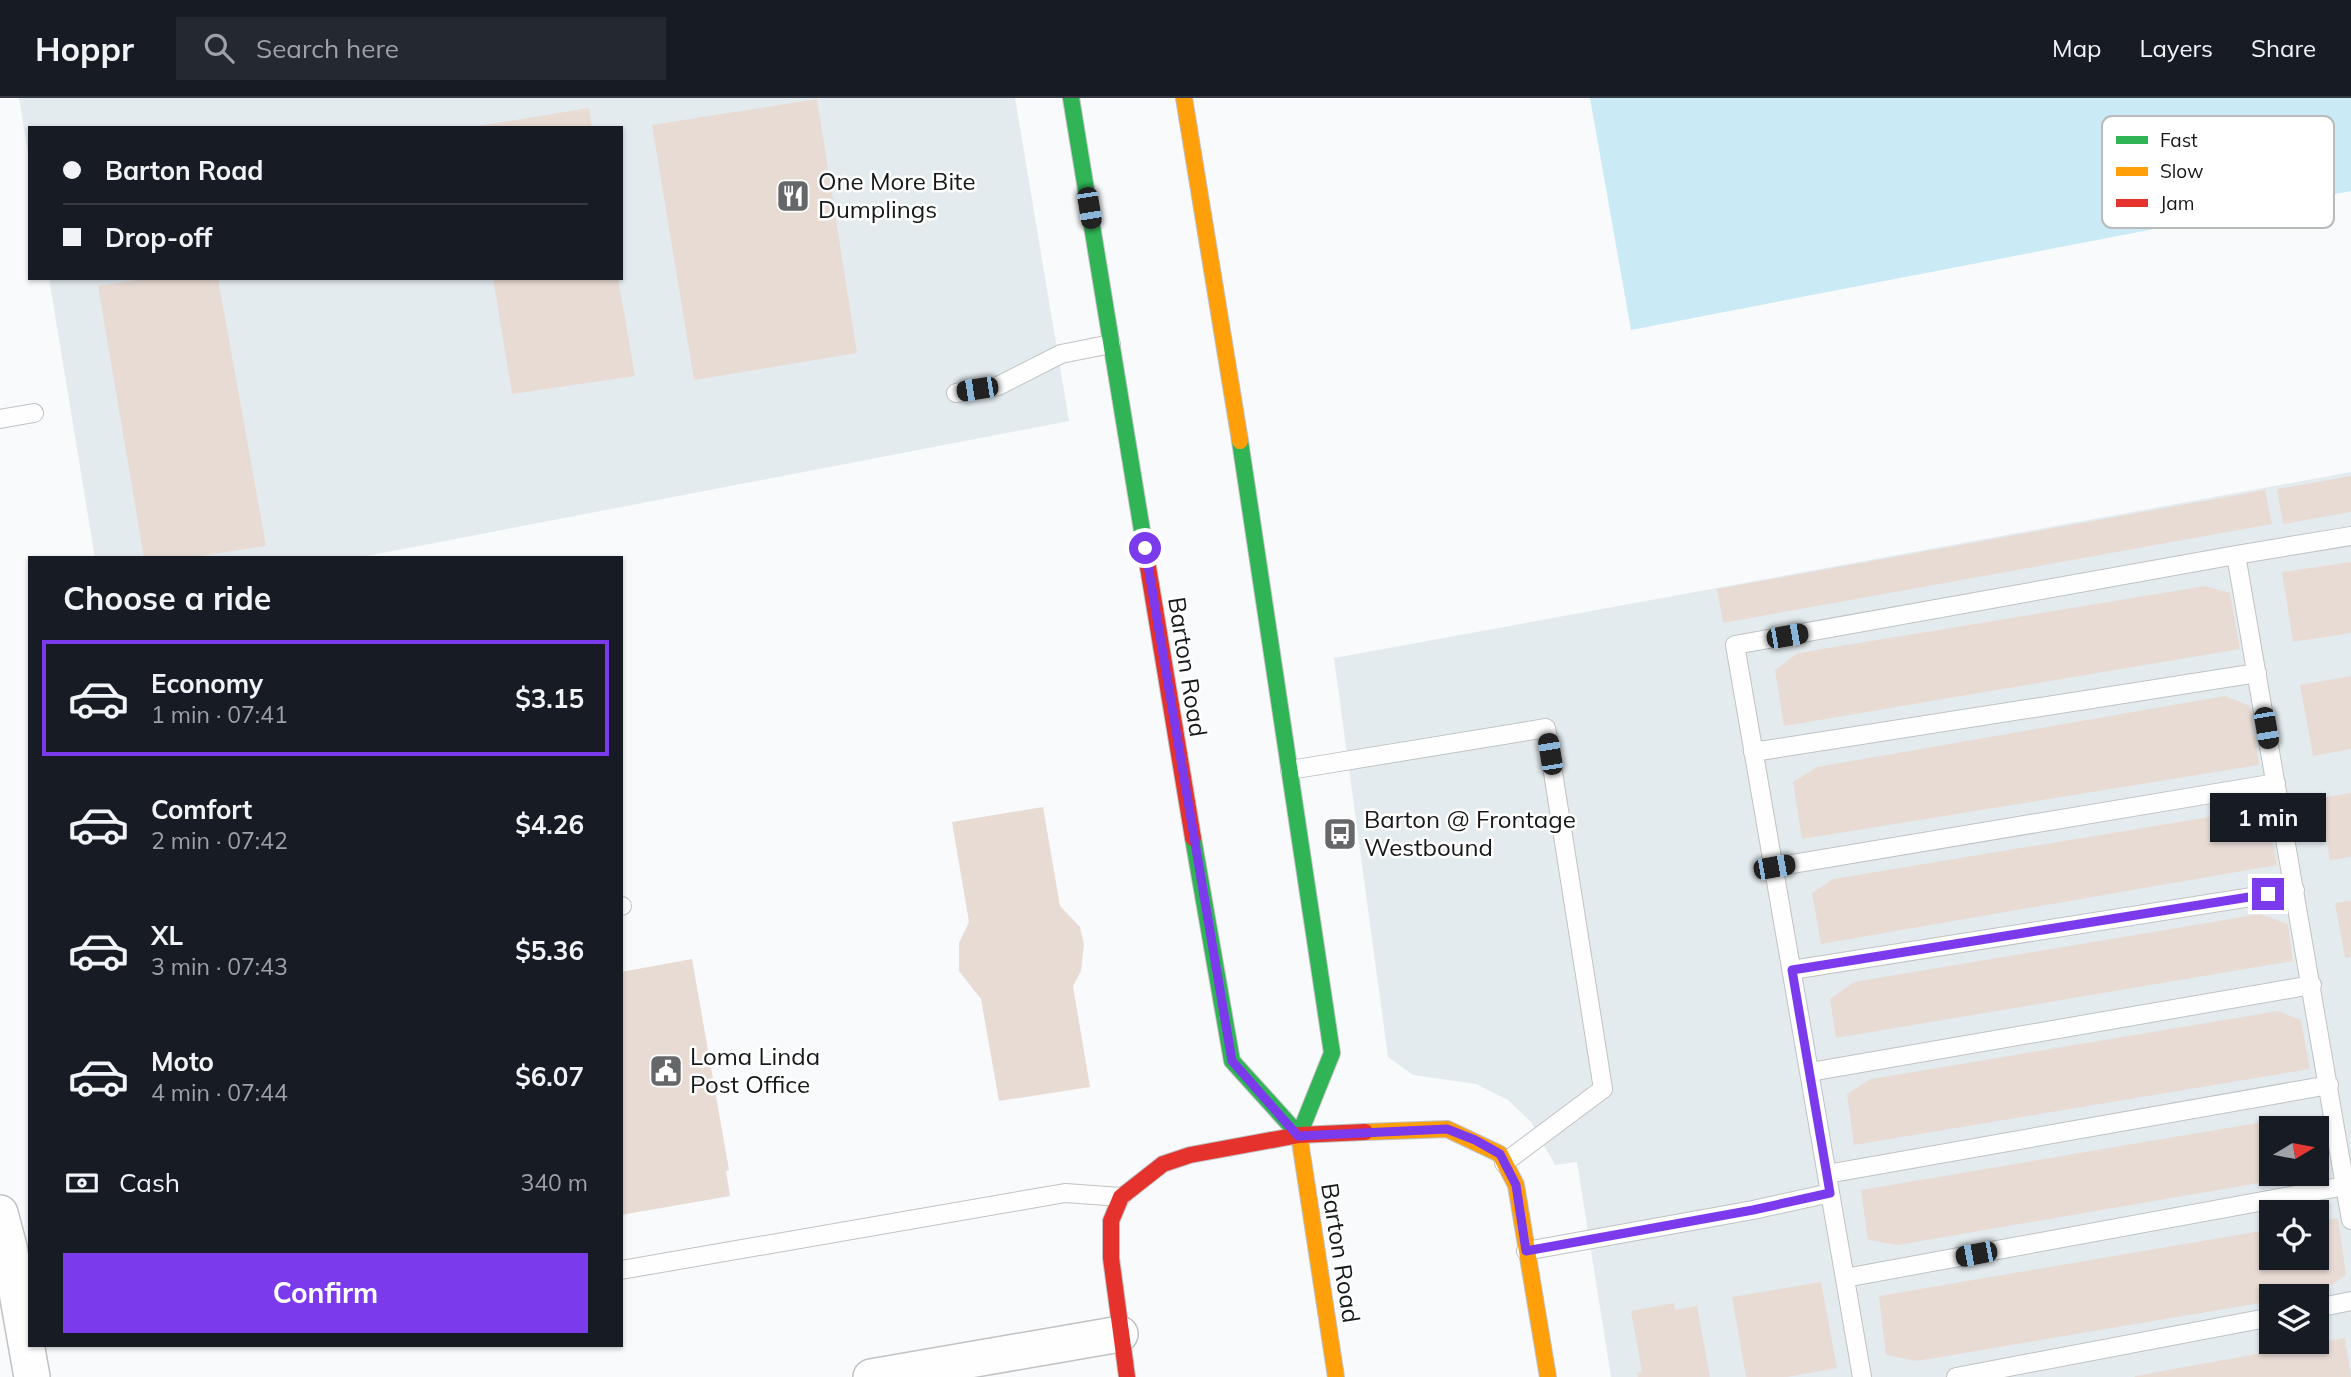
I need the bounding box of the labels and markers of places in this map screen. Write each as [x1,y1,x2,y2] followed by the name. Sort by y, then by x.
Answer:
[818,166,975,224] place label: One More Bite Dumplings
[774,177,812,215] restaurant icon: One More Bite Dumplings
[1364,804,1576,862] place label: Barton @ Frontage Westbound
[1321,815,1359,853] bus stop icon: Barton @ Frontage Westbound
[690,1041,820,1099] place label: Loma Linda Post Office
[647,1052,685,1090] public building icon: Loma Linda Post Office

